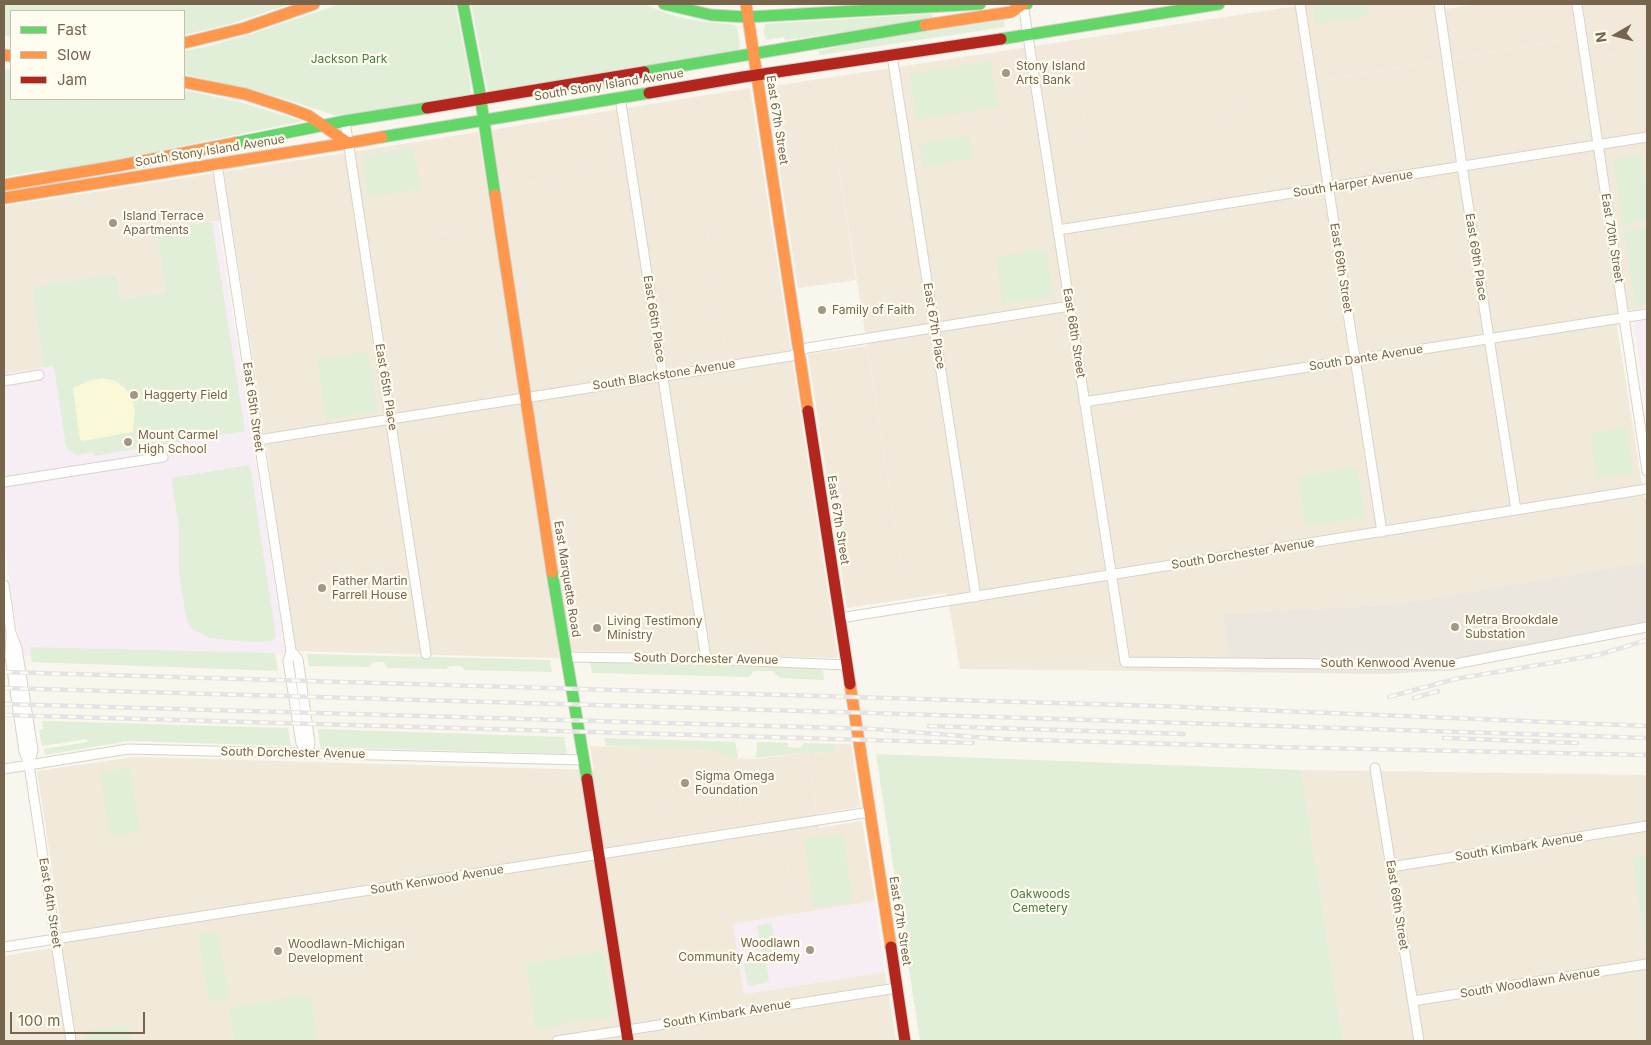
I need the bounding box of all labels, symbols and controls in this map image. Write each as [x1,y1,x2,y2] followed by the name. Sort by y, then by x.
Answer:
[10,10,185,100] legend
[1591,10,1641,60] north arrow
[57,20,87,39] text: Fast
[1591,31,1610,44] text: N
[57,45,91,64] text: Slow
[311,52,387,66] park label: Jackson Park
[1016,59,1085,87] place label: Stony Island Arts Bank
[533,66,685,104] street label: South Stony Island Avenue
[1000,67,1012,79] marker: Stony Island Arts Bank
[57,70,87,89] text: Jam
[763,74,791,166] street label: East 67th Street
[134,132,286,170] street label: South Stony Island Avenue
[1292,167,1414,201] street label: South Harper Avenue
[1598,192,1626,284] street label: East 70th Street
[123,209,204,237] place label: Island Terrace Apartments
[1462,212,1490,302] street label: East 69th Place
[107,217,119,229] marker: Island Terrace Apartments
[1327,222,1355,314] street label: East 69th Street
[640,274,668,364] street label: East 66th Place
[920,282,948,370] street label: East 67th Place
[1060,287,1088,379] street label: East 68th Street
[832,303,914,317] place label: Family of Faith
[816,304,828,316] marker: Family of Faith
[372,342,400,432] street label: East 65th Place
[1308,342,1424,374] street label: South Dante Avenue
[592,357,736,393] street label: South Blackstone Avenue
[240,361,266,453] street label: East 65th Street
[144,388,228,402] place label: Haggerty Field
[128,389,140,401] marker: Haggerty Field
[138,428,218,456] place label: Mount Carmel High School
[122,436,134,448] marker: Mount Carmel High School
[824,474,852,566] street label: East 67th Street
[551,520,583,638] street label: East Marquette Road
[1170,536,1316,572] street label: South Dorchester Avenue
[332,574,408,602] place label: Father Martin Farrell House
[316,582,328,594] marker: Father Martin Farrell House
[1465,613,1558,641] place label: Metra Brookdale Substation
[607,614,703,642] place label: Living Testimony Ministry
[1449,621,1461,633] marker: Metra Brookdale Substation
[591,622,603,634] marker: Living Testimony Ministry
[634,651,778,667] street label: South Dorchester Avenue
[1321,656,1455,670] street label: South Kenwood Avenue
[221,745,365,761] street label: South Dorchester Avenue
[695,769,774,797] place label: Sigma Omega Foundation
[679,777,691,789] marker: Sigma Omega Foundation
[1454,830,1584,864] street label: South Kimbark Avenue
[36,857,64,949] street label: East 64th Street
[1383,859,1411,951] street label: East 69th Street
[369,862,505,898] street label: South Kenwood Avenue
[886,875,914,967] street label: East 67th Street
[1010,887,1070,915] park label: Oakwoods Cemetery
[678,936,800,964] place label: Woodlawn Community Academy
[288,937,405,965] place label: Woodlawn-Michigan Development
[804,944,816,956] marker: Woodlawn Community Academy
[272,945,284,957] marker: Woodlawn-Michigan Development
[1459,965,1601,1001] street label: South Woodlawn Avenue
[662,997,792,1031] street label: South Kimbark Avenue
[12,1002,148,1034] scale bar
[18,1011,60,1030] text: 100 m

